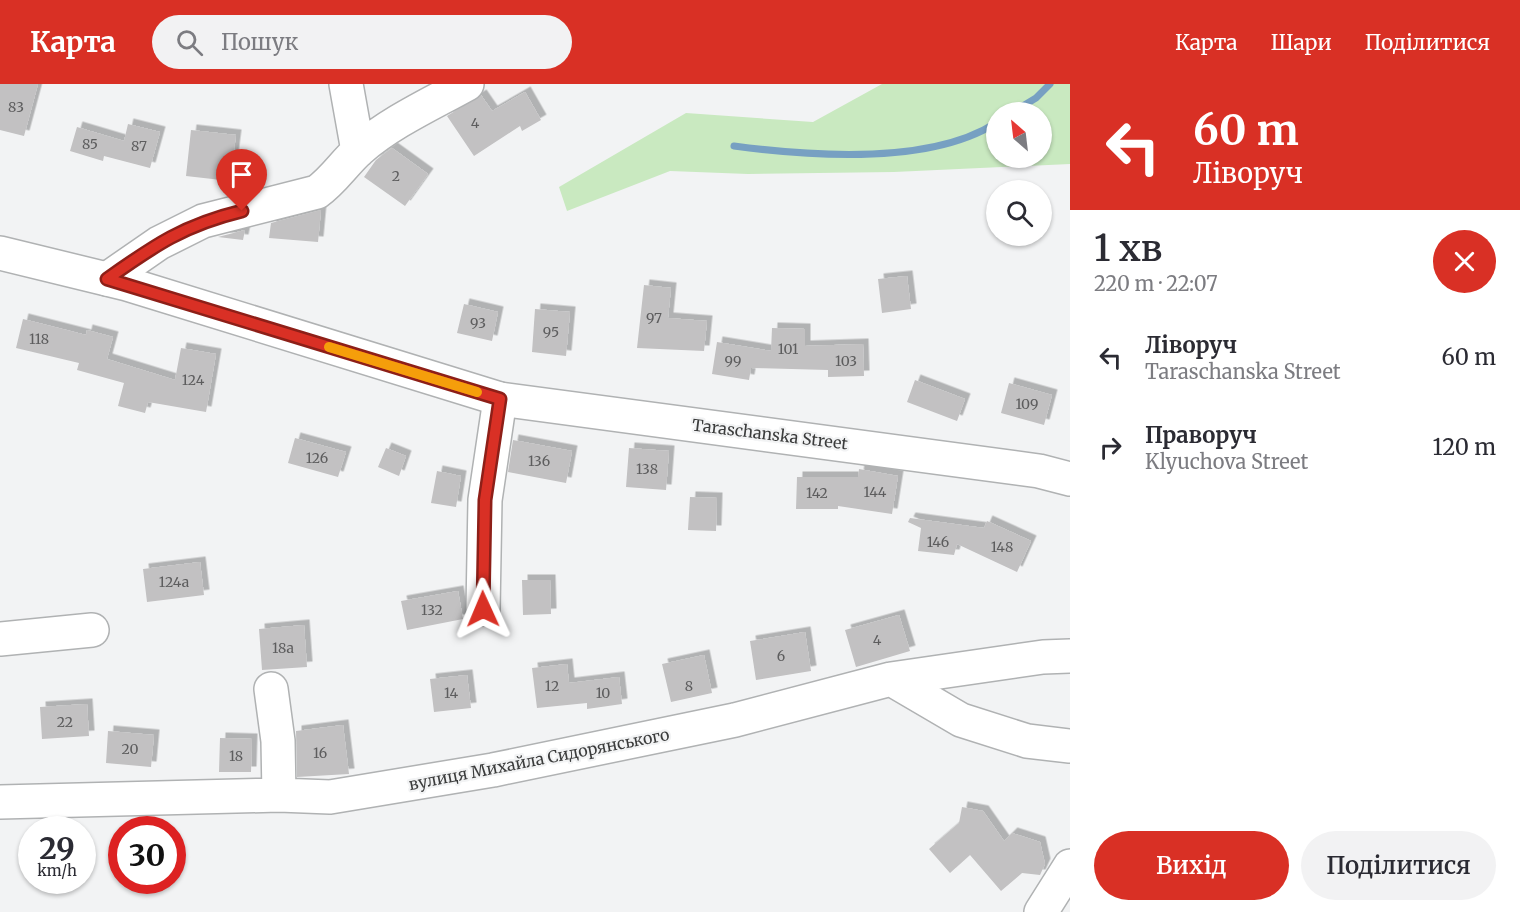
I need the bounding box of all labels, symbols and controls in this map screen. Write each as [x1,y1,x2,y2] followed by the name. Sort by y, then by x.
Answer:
[152,15,572,69] search box
[30,24,116,60] text: Карта
[173,26,206,59] icon: search
[221,28,298,56] text: Пошук
[1175,29,1237,56] text: Карта
[1270,29,1332,56] text: Шари
[1365,29,1490,56] text: Поділитися
[8,98,24,116] house number: 83
[986,102,1052,168] north arrow
[986,102,1052,246] map controls
[1193,104,1299,156] text: 60 m
[1094,108,1172,186] icon: left
[471,114,480,132] house number: 4
[82,135,98,153] house number: 85
[131,137,147,155] house number: 87
[216,149,267,211] pin
[1193,156,1303,190] text: Ліворуч
[225,158,258,191] icon: arrive
[392,167,400,185] house number: 2
[986,180,1052,246] button: search
[1094,226,1162,271] text: 1 хв
[1433,230,1496,293] button: close
[1094,271,1218,296] text: 220 m · 22:07
[646,309,662,327] house number: 97
[470,314,486,332] house number: 93
[543,323,559,341] house number: 95
[29,330,49,348] house number: 118
[1145,331,1237,359] text: Ліворуч
[778,340,798,358] house number: 101
[1094,341,1127,374] icon: left
[1442,343,1496,371] text: 60 m
[725,352,741,370] house number: 99
[835,352,857,370] house number: 103
[1145,359,1341,384] text: Taraschanska Street
[182,371,205,389] house number: 124
[1015,395,1039,413] house number: 109
[691,415,850,454] street label: Taraschanska Street
[1145,421,1257,449] text: Праворуч
[1094,431,1127,464] icon: right
[1432,433,1496,461] text: 120 m
[306,449,328,467] house number: 126
[1145,449,1308,474] text: Klyuchova Street
[528,452,550,470] house number: 136
[636,460,658,478] house number: 138
[864,483,887,501] house number: 144
[806,484,828,502] house number: 142
[927,533,949,551] house number: 146
[991,538,1013,556] house number: 148
[159,573,190,591] house number: 124а
[451,577,515,641] position arrow
[421,601,443,619] house number: 132
[873,631,882,649] house number: 4
[272,639,294,657] house number: 18а
[777,647,785,665] house number: 6
[545,677,559,695] house number: 12
[685,677,693,695] house number: 8
[444,684,458,702] house number: 14
[596,684,610,702] house number: 10
[57,713,73,731] house number: 22
[407,724,671,794] street label: вулиця Михайла Сидорянського
[121,740,139,758] house number: 20
[313,744,327,762] house number: 16
[229,747,243,765] house number: 18
[108,816,186,894] speed limit sign: 30
[39,829,75,867] text: 29
[1094,831,1289,900] button: Вихід
[1301,831,1496,900] button: Поділитися
[37,861,77,880] text: km/h

